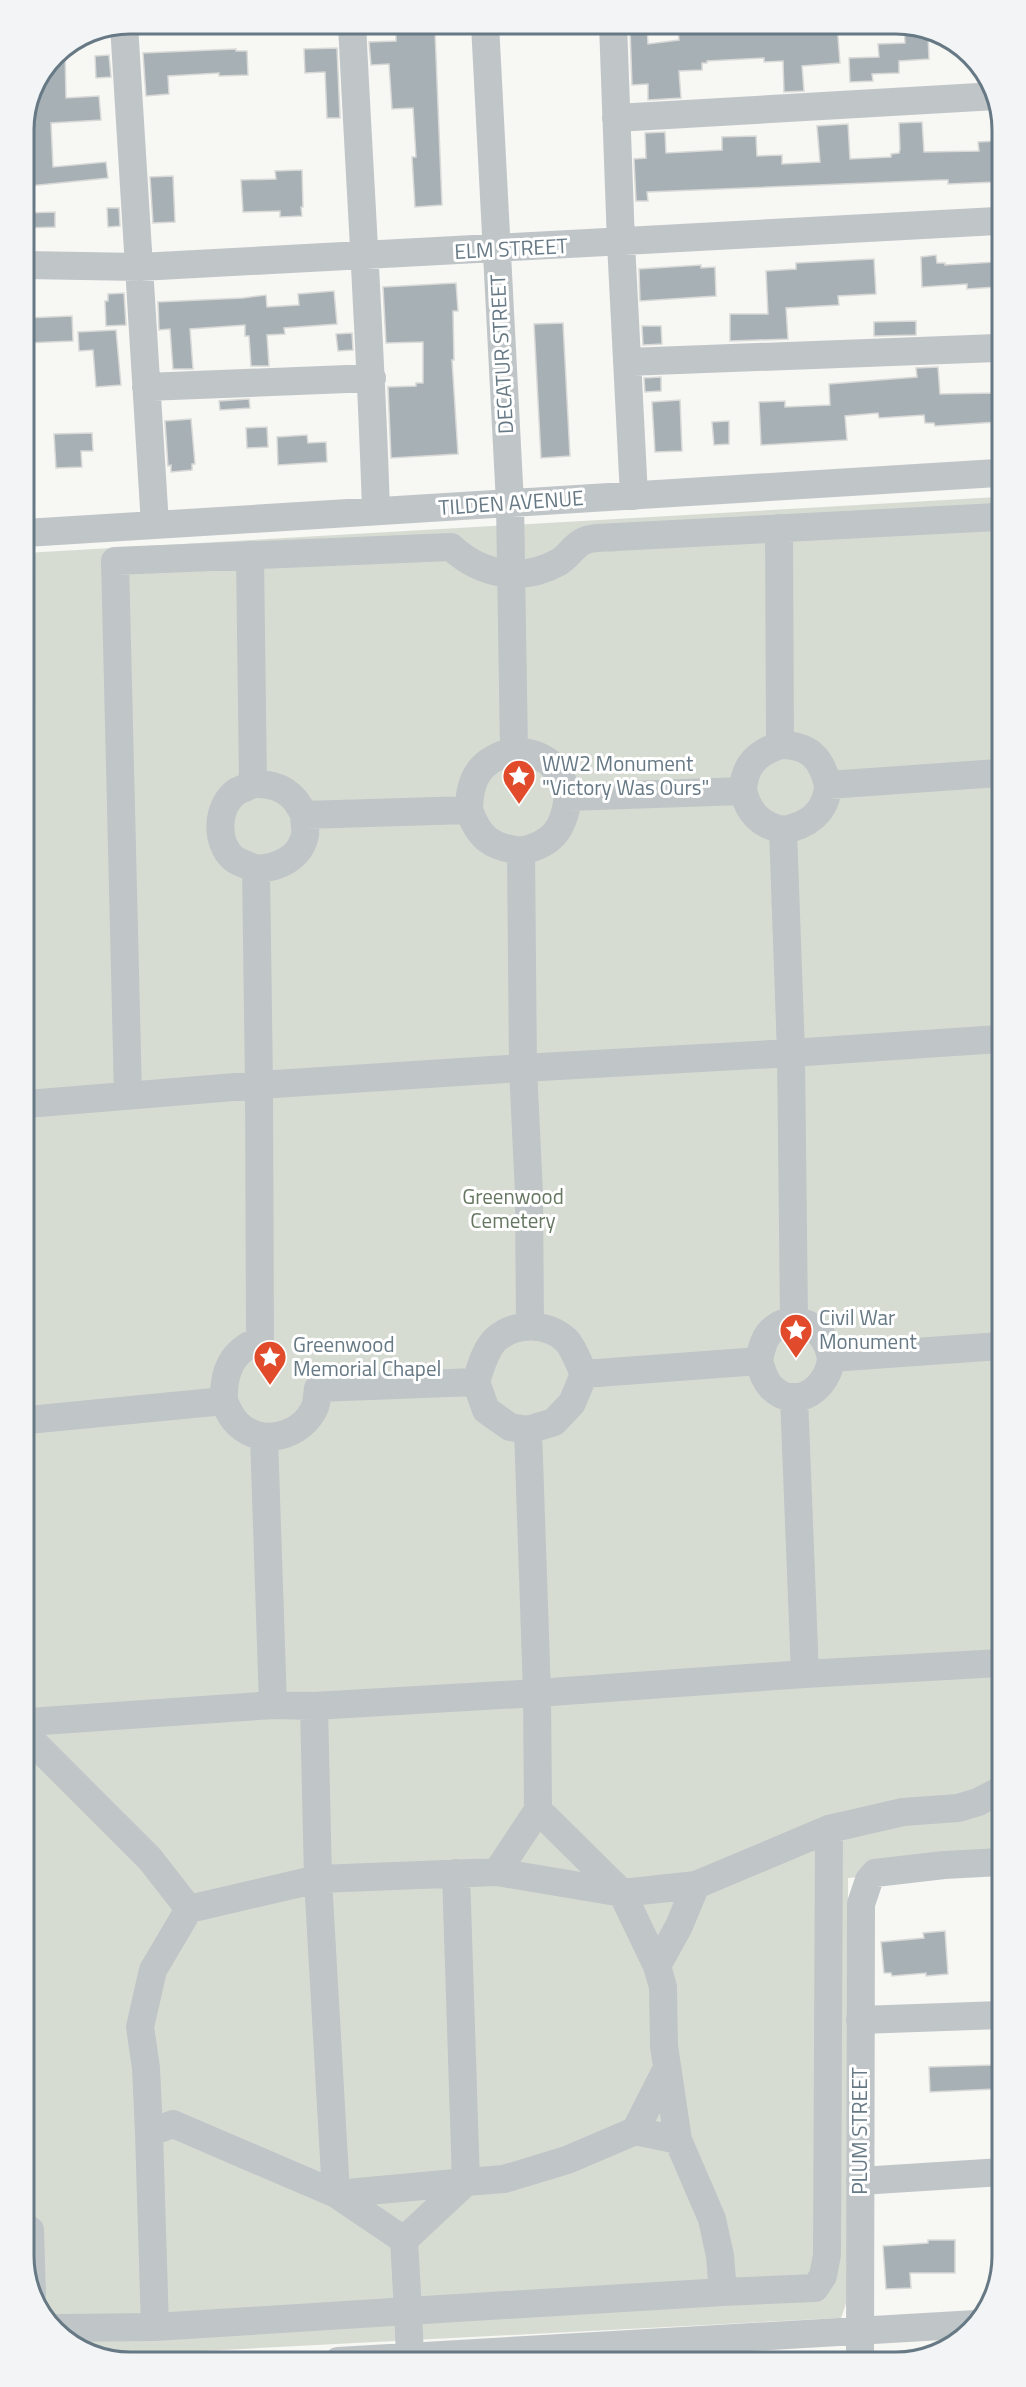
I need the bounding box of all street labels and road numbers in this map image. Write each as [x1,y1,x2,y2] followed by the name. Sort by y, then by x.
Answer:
[453,229,568,267] street label: ELM STREET
[481,273,521,435] street label: DECATUR STREET
[437,481,585,523] street label: TILDEN AVENUE
[843,2067,875,2195] street label: PLUM STREET

